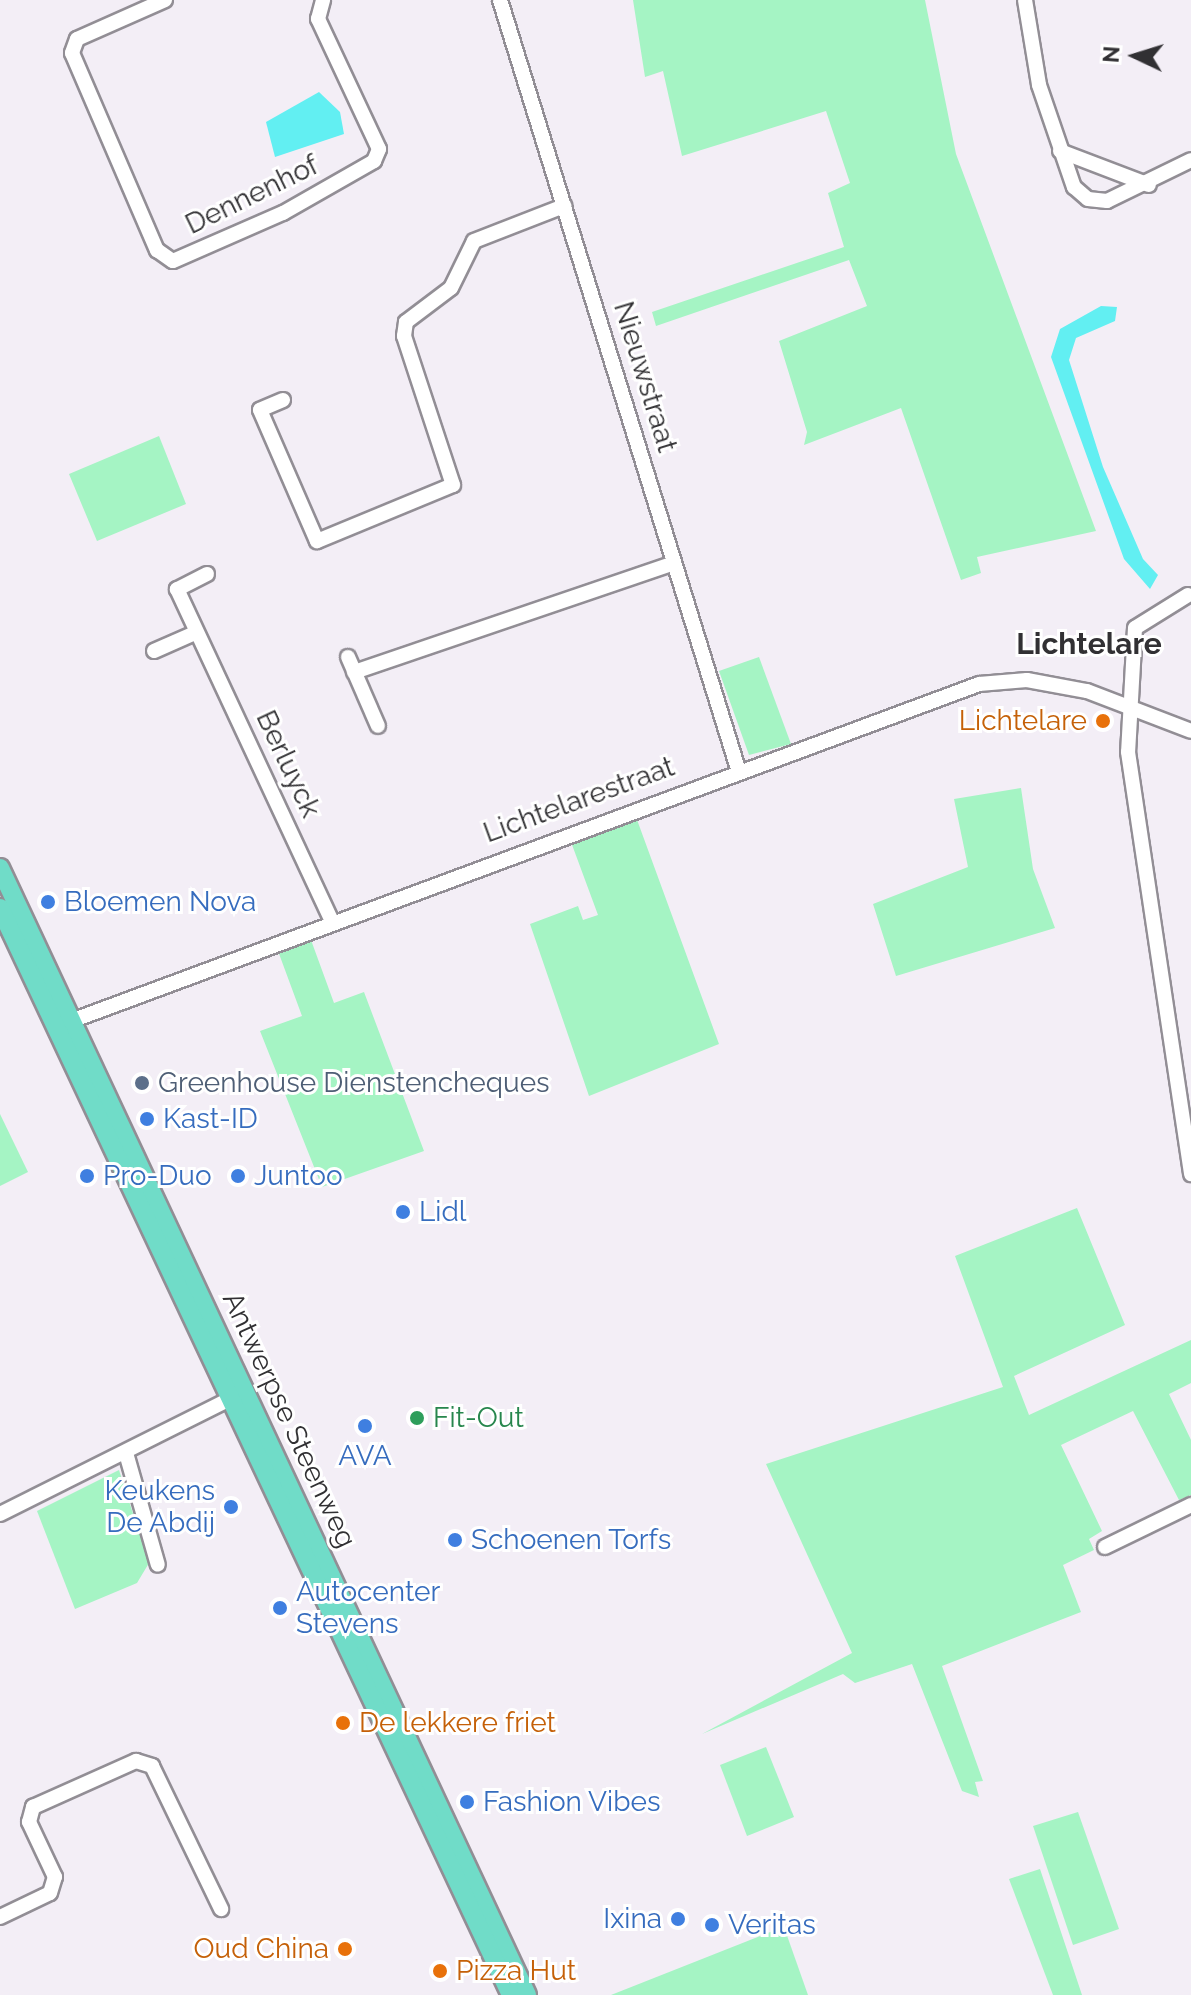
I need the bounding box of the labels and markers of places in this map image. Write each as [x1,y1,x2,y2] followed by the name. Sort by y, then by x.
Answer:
[959,704,1087,738] place label: Lichtelare
[1094,712,1112,730] marker: Lichtelare
[64,885,256,919] place label: Bloemen Nova
[39,893,57,911] marker: Bloemen Nova
[158,1066,550,1100] place label: Greenhouse Dienstencheques
[133,1074,151,1092] marker: Greenhouse Dienstencheques
[163,1102,258,1136] place label: Kast-ID
[138,1110,156,1128] marker: Kast-ID
[103,1159,212,1193] place label: Pro-Duo
[254,1159,343,1193] place label: Juntoo
[78,1167,96,1185] marker: Pro-Duo
[229,1167,247,1185] marker: Juntoo
[419,1195,466,1229] place label: Lidl
[394,1203,412,1221] marker: Lidl
[433,1401,524,1435] place label: Fit-Out
[408,1409,426,1427] marker: Fit-Out
[356,1417,374,1435] marker: AVA
[338,1439,392,1473] place label: AVA
[104,1474,215,1540] place label: Keukens De Abdij
[222,1498,240,1516] marker: Keukens De Abdij
[471,1523,672,1557] place label: Schoenen Torfs
[446,1531,464,1549] marker: Schoenen Torfs
[296,1575,440,1641] place label: Autocenter Stevens
[271,1599,289,1617] marker: Autocenter Stevens
[359,1706,556,1740] place label: De lekkere friet
[334,1714,352,1732] marker: De lekkere friet
[483,1785,661,1819] place label: Fashion Vibes
[458,1793,476,1811] marker: Fashion Vibes
[603,1902,662,1936] place label: Ixina
[728,1908,816,1942] place label: Veritas
[669,1910,687,1928] marker: Ixina
[703,1916,721,1934] marker: Veritas
[194,1932,329,1966] place label: Oud China
[336,1940,354,1958] marker: Oud China
[456,1954,576,1988] place label: Pizza Hut
[431,1962,449,1980] marker: Pizza Hut

